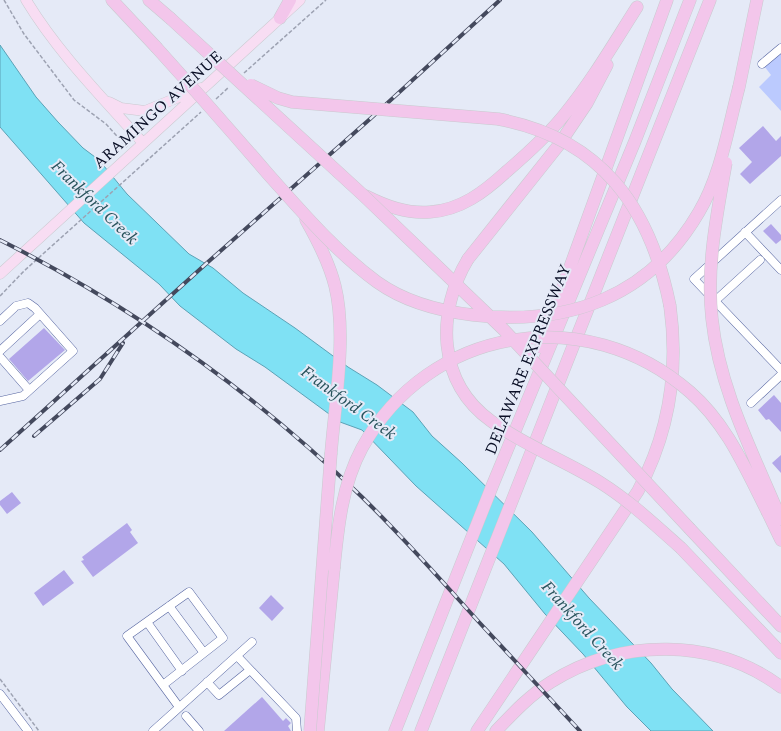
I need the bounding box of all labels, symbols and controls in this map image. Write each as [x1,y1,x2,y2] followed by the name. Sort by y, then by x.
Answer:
[88,45,228,175] street label: ARAMINGO AVENUE
[45,154,144,251] water label: Frankford Creek
[479,260,577,458] street label: DELAWARE EXPRESSWAY
[295,359,402,447] water label: Frankford Creek
[535,575,630,676] water label: Frankford Creek

